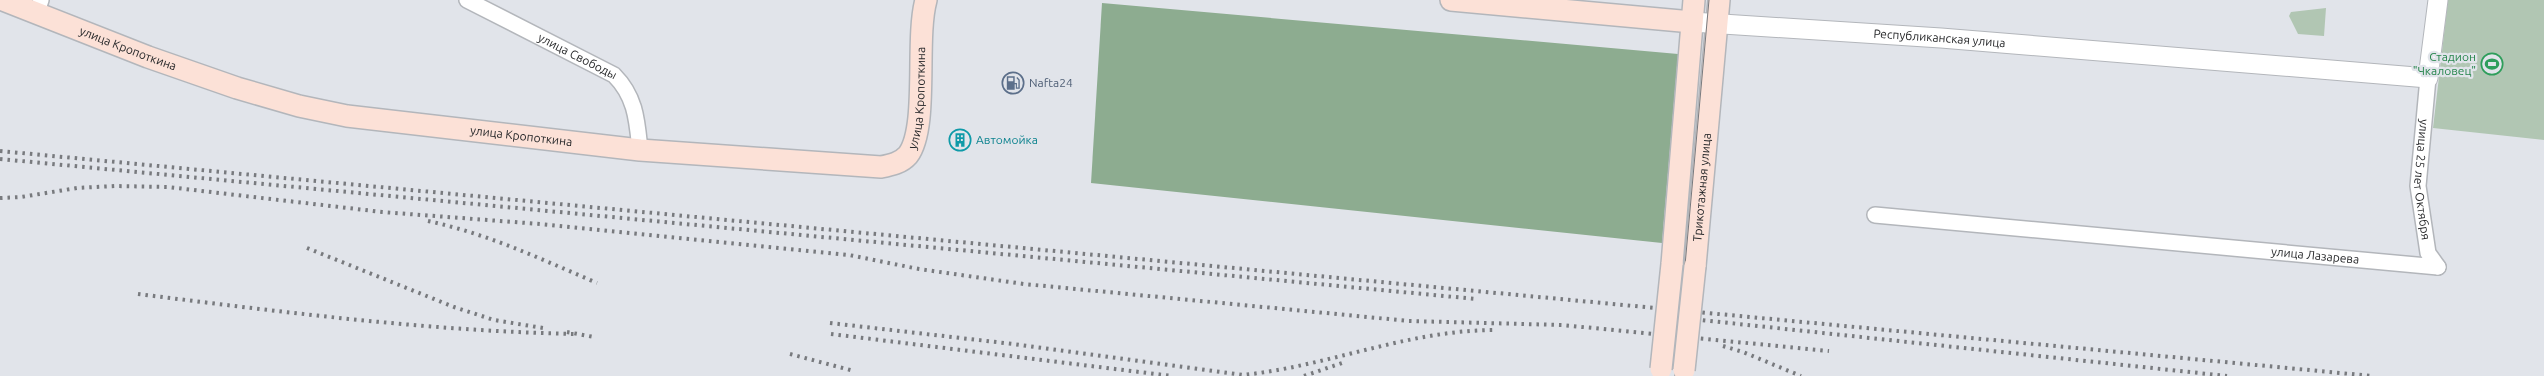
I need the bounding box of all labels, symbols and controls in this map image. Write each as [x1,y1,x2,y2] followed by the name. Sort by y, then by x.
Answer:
[78,24,178,72] street label: улица Кропоткина
[1873,27,2006,49] street label: Республиканская улица
[536,30,619,81] street label: улица Свободы
[905,47,927,151] street label: улица Кропоткина
[2413,50,2476,77] place label: Стадион "Чкаловец"
[2480,52,2504,76] sports icon: Стадион "Чкаловец"
[1001,71,1025,95] fuel station icon: Nafta24
[1029,76,1073,89] place label: Nafta24
[2412,118,2433,241] street label: улица 25 лет Октября
[469,123,573,148] street label: улица Кропоткина
[948,128,972,152] building icon: Автомойка
[1690,132,1713,242] street label: Трикотажная улица
[976,133,1038,146] place label: Автомойка
[2271,245,2360,266] street label: улица Лазарева

